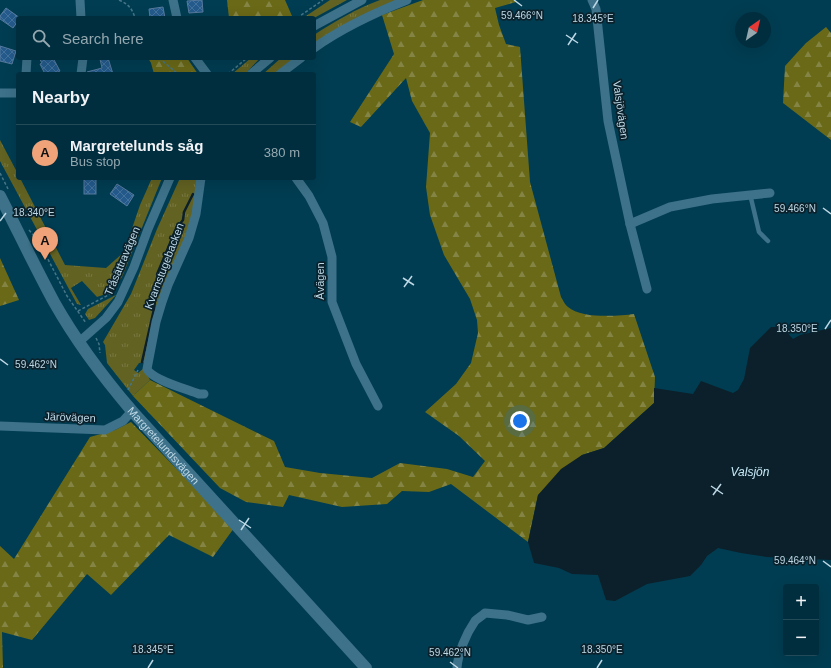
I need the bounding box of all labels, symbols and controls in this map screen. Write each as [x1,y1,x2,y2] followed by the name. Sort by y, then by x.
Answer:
[501,10,543,21] text: 59.466°N
[735,12,771,48] north arrow
[572,13,614,24] text: 18.345°E
[16,16,316,60] search box
[30,27,52,49] icon: search
[62,30,144,47] text: Search here
[611,80,631,140] street label: Valsjövägen
[32,88,90,107] text: Nearby
[70,137,203,154] text: Margretelunds såg
[40,145,50,160] text: A
[264,145,300,160] text: 380 m
[70,154,121,169] text: Bus stop
[774,203,816,214] text: 59.466°N
[13,207,55,218] text: 18.340°E
[142,221,186,311] street label: Kvarnstugebacken
[102,225,142,297] street label: Tråsättravägen
[32,227,58,260] pin: A
[314,262,326,300] street label: Åvägen
[776,323,818,334] text: 18.350°E
[15,359,57,370] text: 59.462°N
[125,404,202,487] street label: Margretelundsvägen
[44,410,96,424] street label: Järövägen
[510,411,530,431] your location
[731,465,770,479] water label: Valsjön
[774,555,816,566] text: 59.464°N
[783,584,819,656] map controls
[783,584,819,620] button: +
[783,620,819,656] button: −
[132,644,174,655] text: 18.345°E
[581,644,623,655] text: 18.350°E
[429,647,471,658] text: 59.462°N

